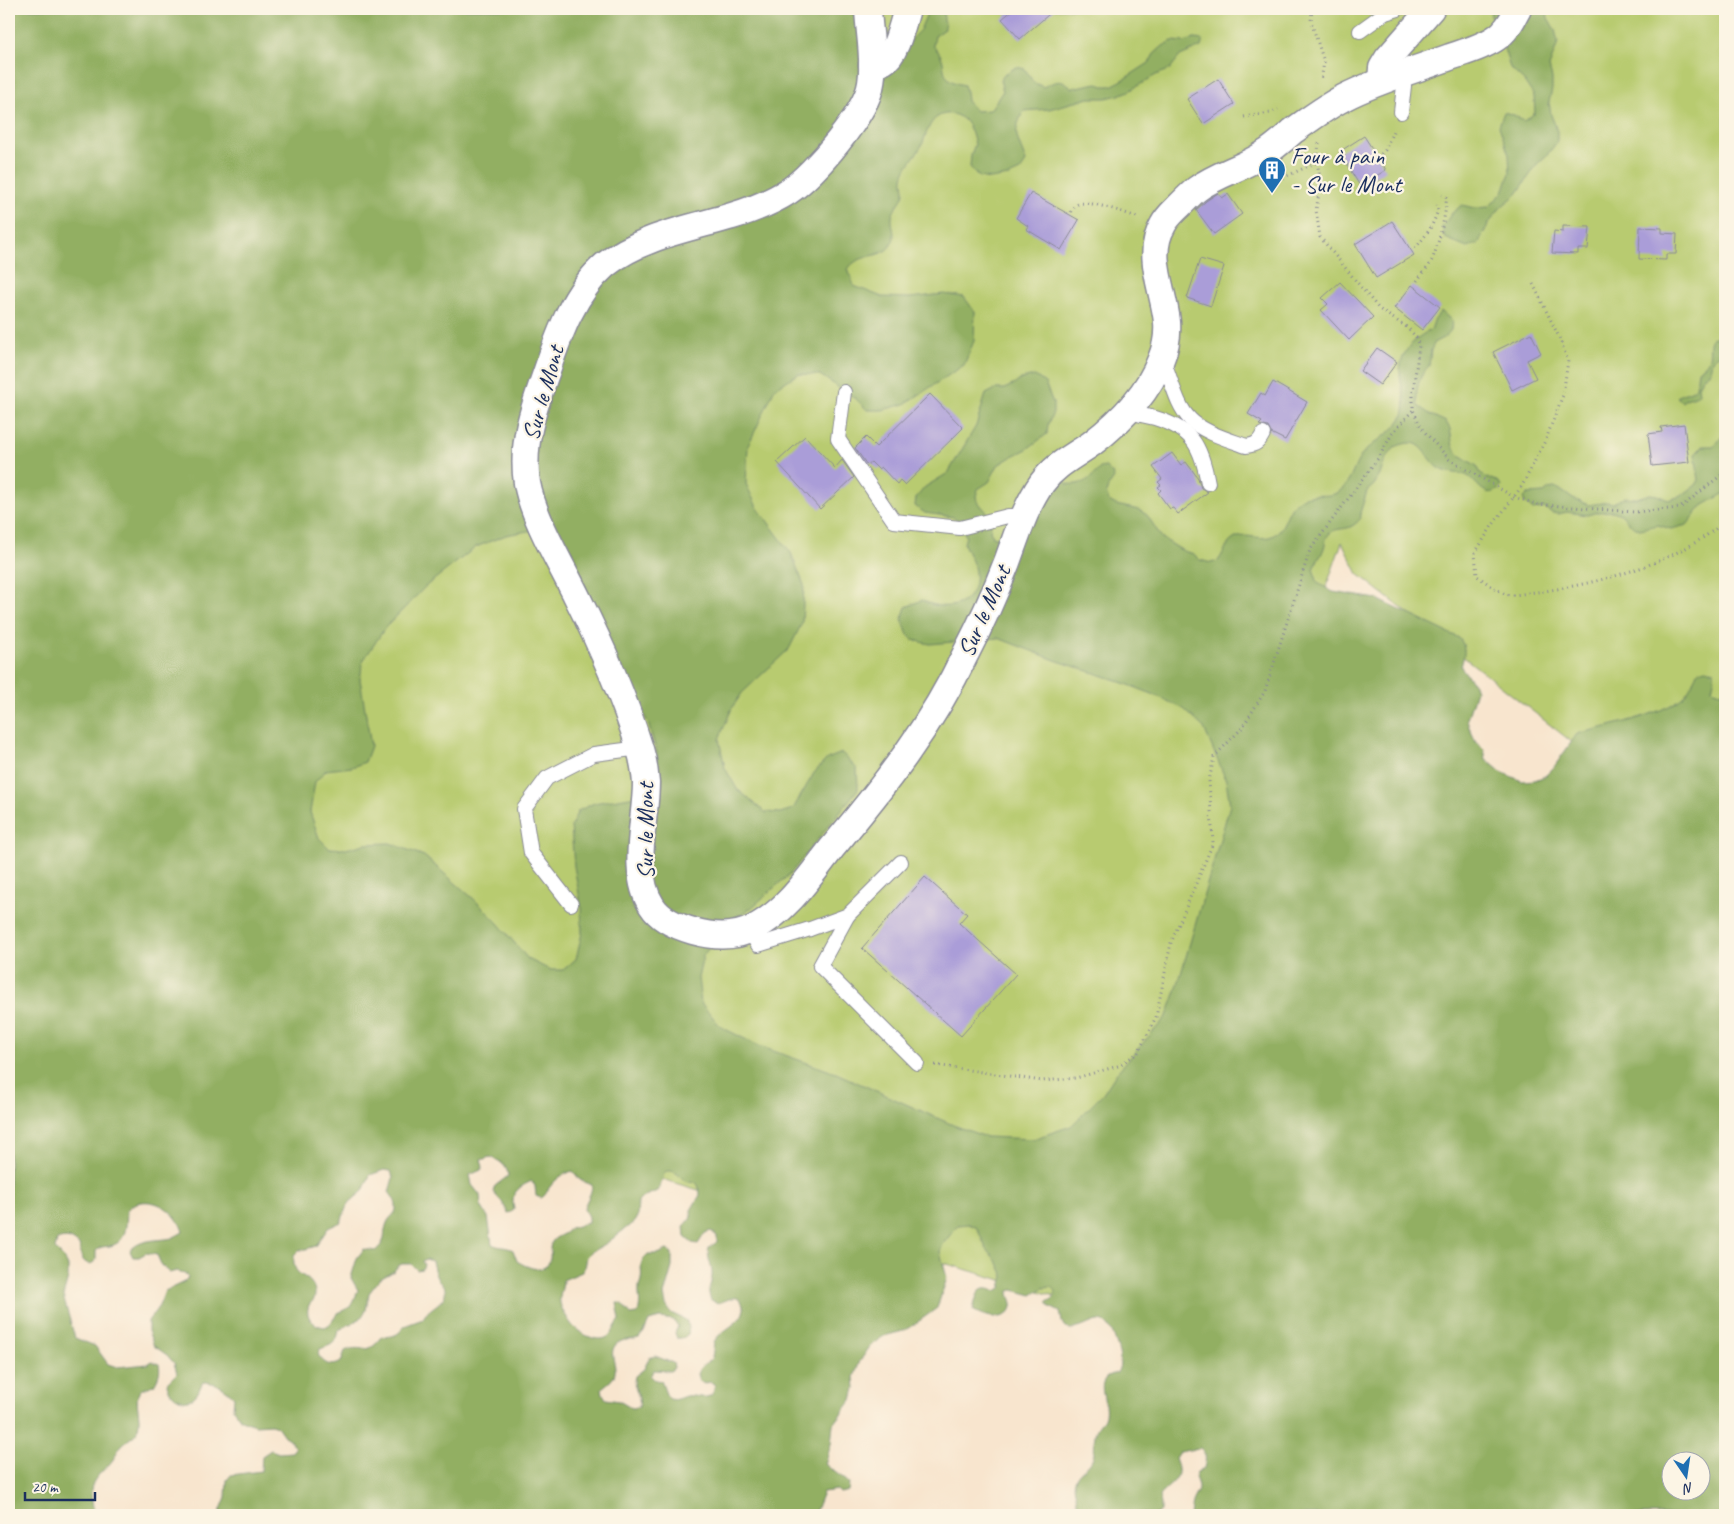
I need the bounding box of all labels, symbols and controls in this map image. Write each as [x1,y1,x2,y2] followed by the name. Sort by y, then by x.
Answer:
[1291,141,1403,199] place label: Four à pain - Sur le Mont
[1257,155,1287,194] building icon: Four à pain - Sur le Mont
[515,340,571,444] street label: Sur le Mont
[951,559,1018,661] street label: Sur le Mont
[630,781,660,879] street label: Sur le Mont
[1662,1452,1712,1502] north arrow
[25,1469,95,1501] scale bar
[32,1478,59,1497] text: 20 m
[1680,1479,1695,1498] text: N

